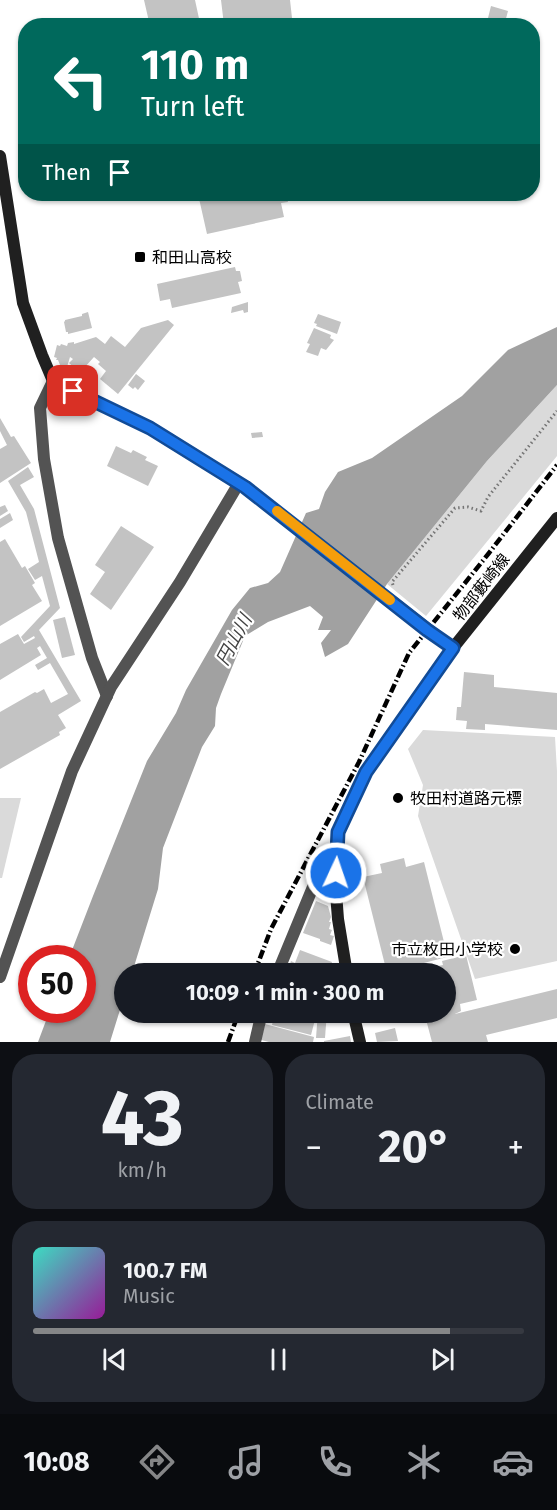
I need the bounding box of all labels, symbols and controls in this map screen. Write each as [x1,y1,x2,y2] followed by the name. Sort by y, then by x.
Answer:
[141,40,249,90] text: 110 m
[42,42,120,120] icon: left
[141,91,244,123] text: Turn left
[103,156,136,189] icon: arrive
[42,159,91,186] text: Then
[152,248,232,267] place label: 和田山高校
[133,250,147,264] marker: 和田山高校
[47,365,98,416] pin
[56,374,89,407] icon: arrive
[449,550,514,625] street label: 物部藪崎線
[212,609,257,669] water label: 円山川
[410,789,522,808] place label: 牧田村道路元標
[391,791,405,805] marker: 牧田村道路元標
[304,841,368,905] position arrow
[391,940,503,959] place label: 市立枚田小学校
[508,942,522,956] marker: 市立枚田小学校
[18,945,96,1023] speed limit sign: 50
[186,979,384,1006] text: 10:09 · 1 min · 300 m
[101,1072,184,1166] text: 43
[306,1090,374,1114] text: Climate
[378,1120,451,1174] text: 20°
[306,1128,322,1168] text: −
[508,1128,524,1168] text: +
[118,1158,167,1182] text: km/h
[123,1257,207,1284] text: 100.7 FM
[123,1284,175,1308] text: Music
[98,1343,131,1376] icon: previous
[262,1343,295,1376] icon: pause
[426,1343,459,1376] icon: next
[136,1441,178,1483] icon: directions
[225,1441,267,1483] icon: music
[314,1441,356,1483] icon: phone
[403,1441,445,1483] icon: climate
[492,1441,534,1483] icon: car
[23,1446,90,1478] text: 10:08

